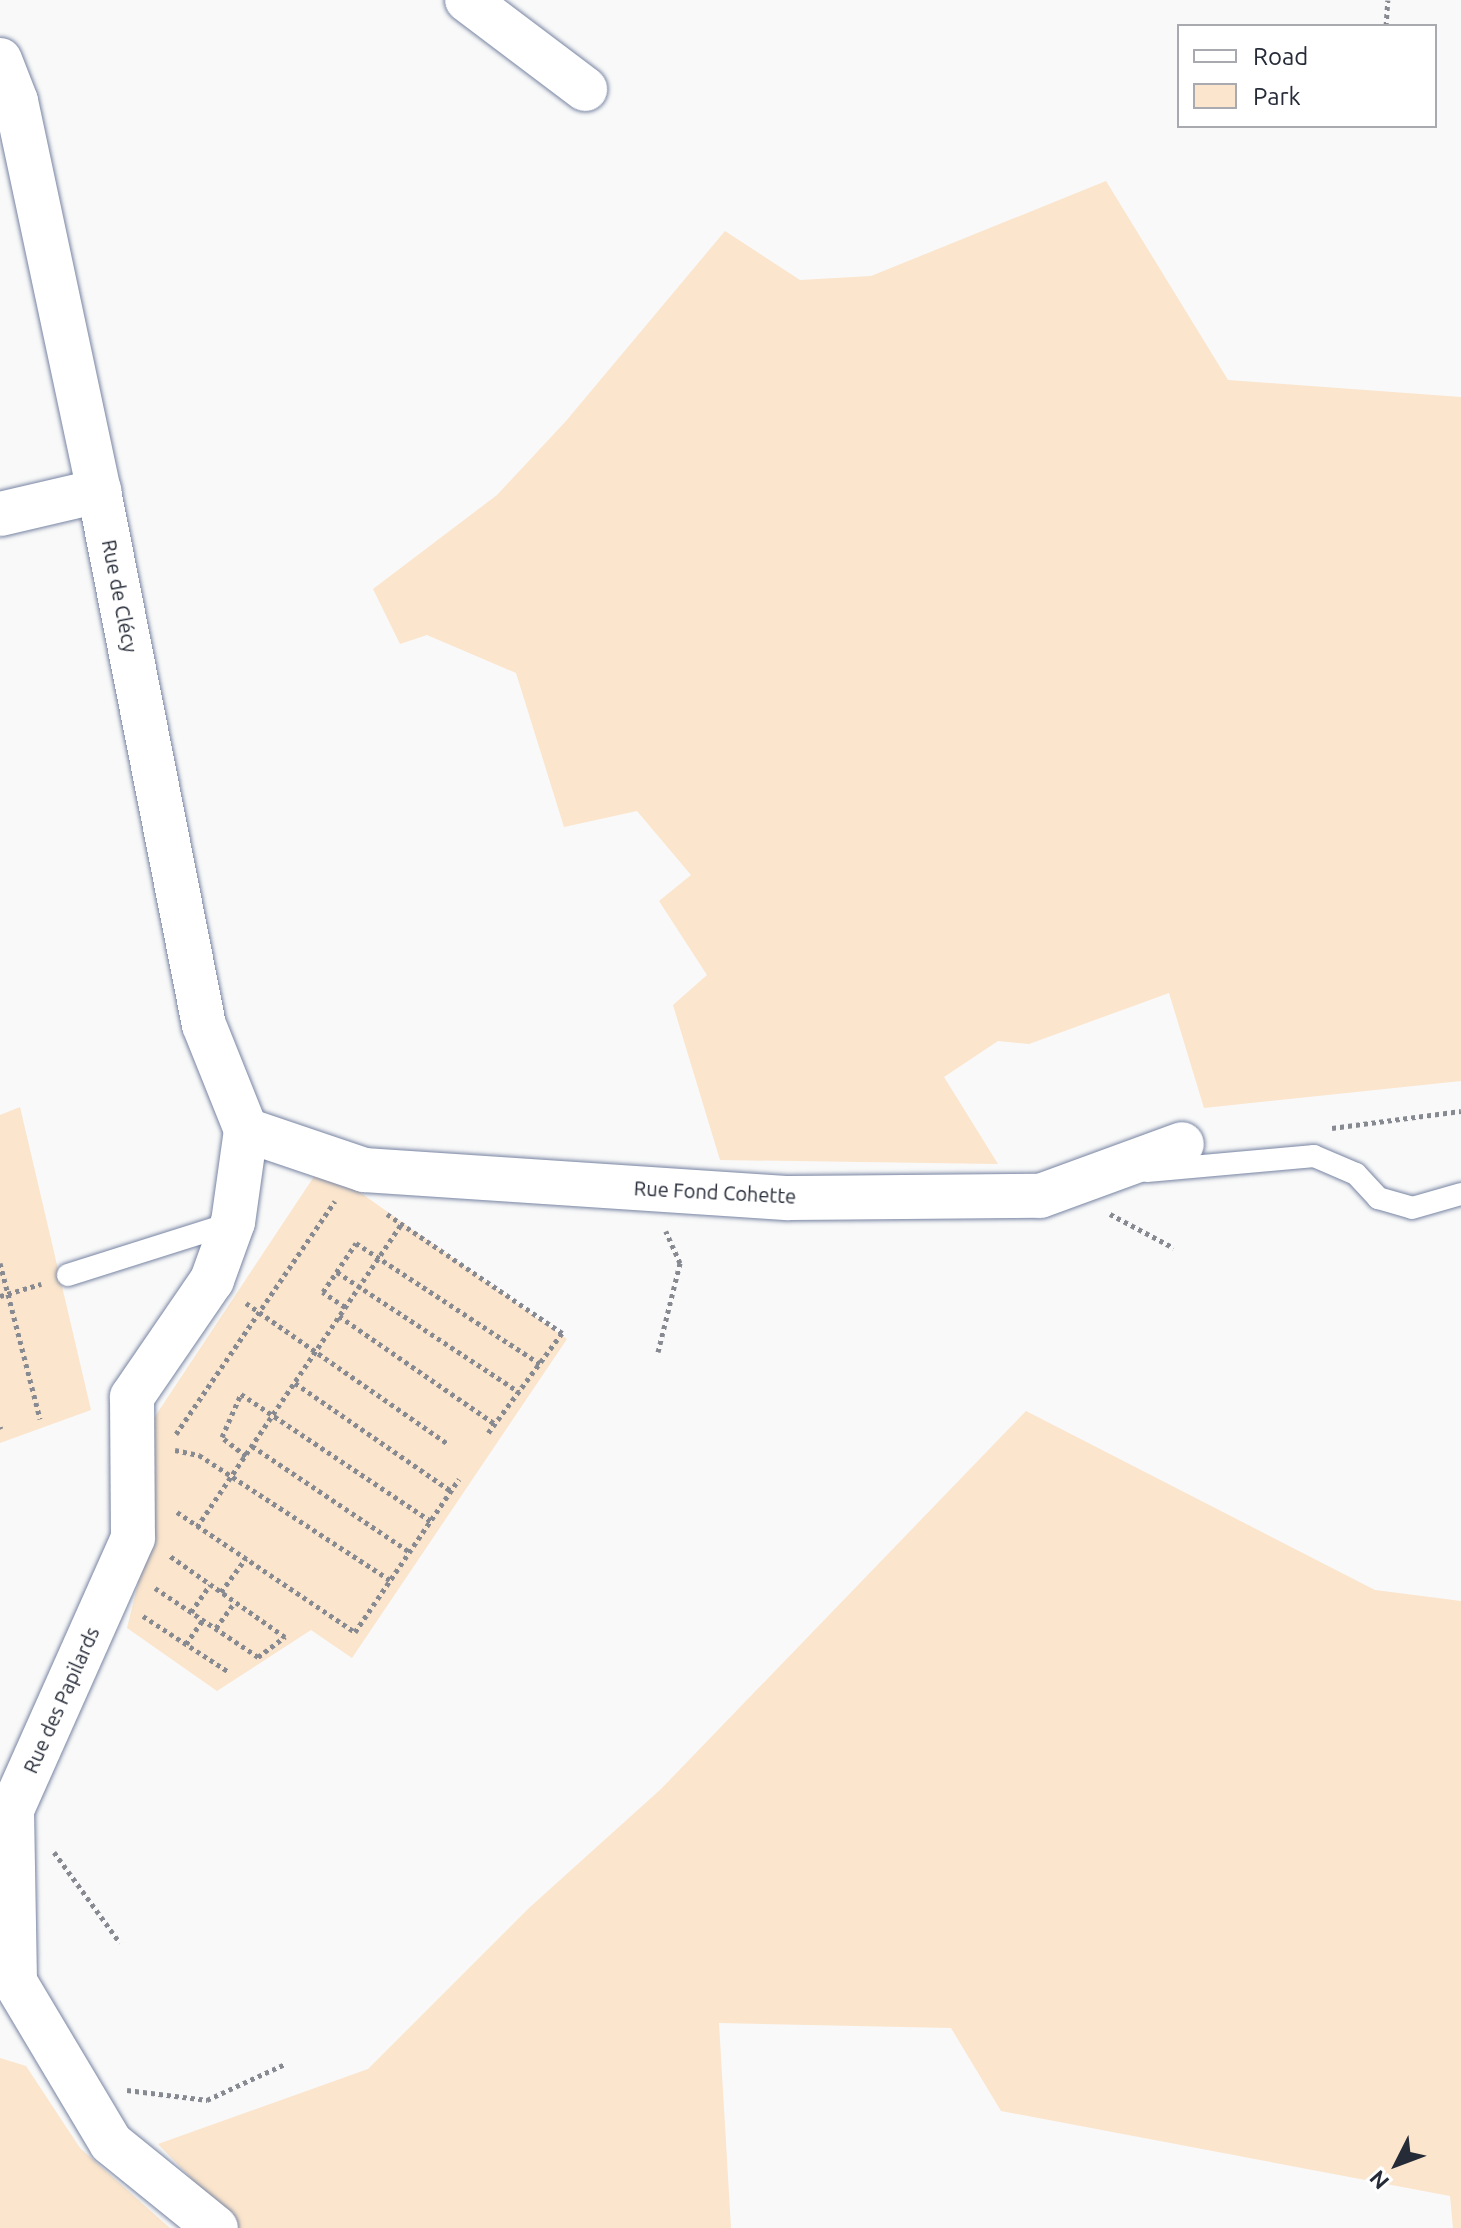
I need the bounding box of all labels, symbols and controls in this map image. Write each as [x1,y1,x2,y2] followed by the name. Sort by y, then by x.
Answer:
[1177,24,1437,128] legend
[1253,43,1308,70] text: Road
[1253,83,1301,110] text: Park
[97,538,143,654] street label: Rue de Clécy
[633,1176,797,1208] street label: Rue Fond Cohette
[18,1623,104,1777] street label: Rue des Papilards
[1357,2124,1437,2204] north arrow
[1364,2166,1394,2195] text: N

